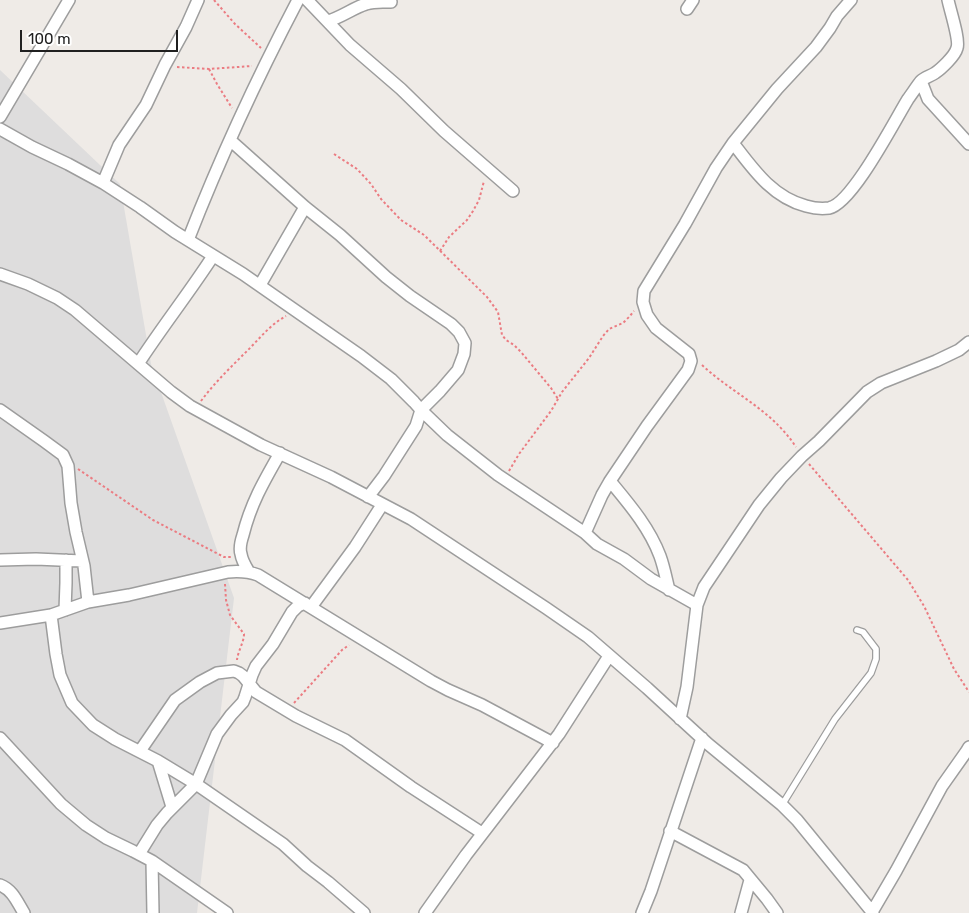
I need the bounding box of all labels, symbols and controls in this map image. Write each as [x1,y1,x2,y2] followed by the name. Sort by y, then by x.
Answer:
[22,20,180,52] scale bar
[28,30,70,48] text: 100 m

